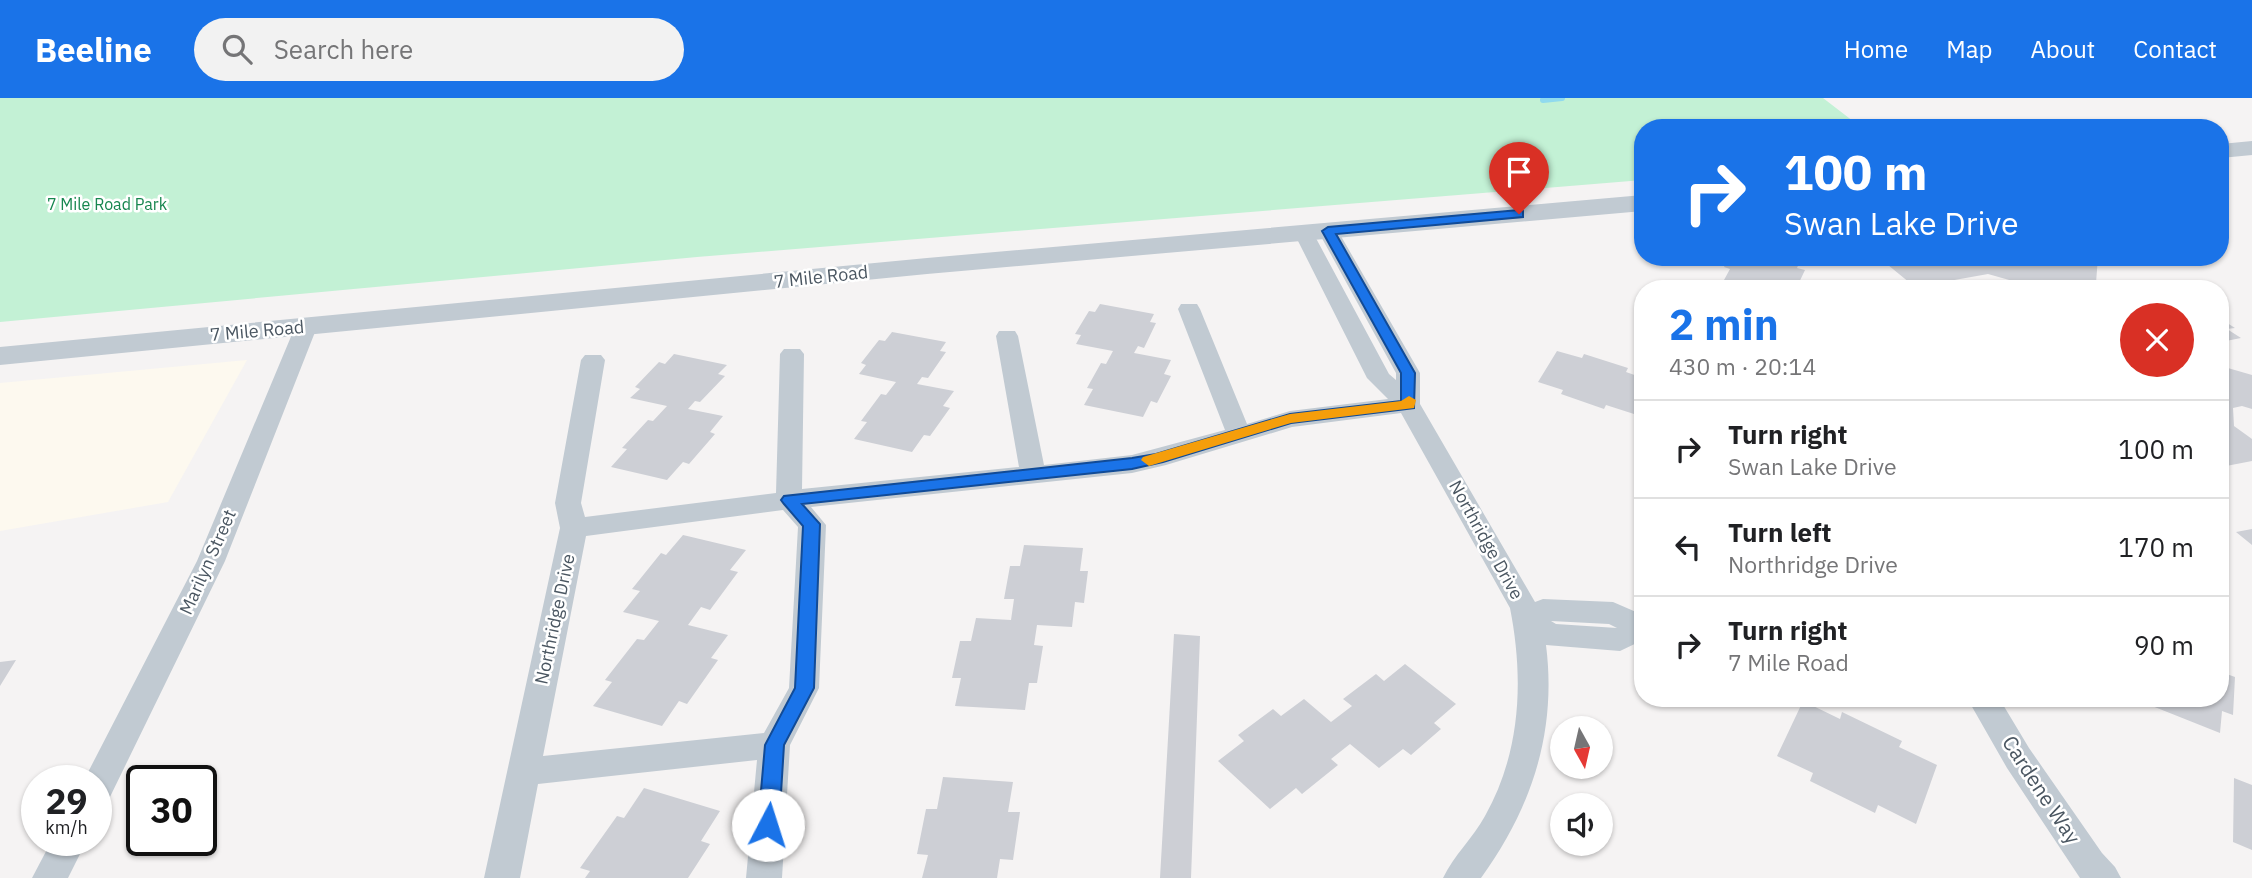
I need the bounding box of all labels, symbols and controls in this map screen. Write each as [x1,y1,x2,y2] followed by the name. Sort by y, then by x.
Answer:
[194,18,684,81] search box
[35,28,152,71] text: Beeline
[218,30,256,68] icon: search
[274,32,413,66] text: Search here
[1844,33,1908,65] text: Home
[1946,33,1992,65] text: Map
[2030,33,2095,65] text: About
[2133,33,2217,65] text: Contact
[1784,140,1928,203] text: 100 m
[1489,142,1549,214] pin
[1669,147,1760,238] icon: right
[1500,153,1538,191] icon: arrive
[47,194,168,214] park label: 7 Mile Road Park
[1784,202,2019,244] text: Swan Lake Drive
[773,260,869,293] street label: 7 Mile Road
[1669,297,1779,352] text: 2 min
[2120,303,2194,377] button: close
[209,315,305,346] street label: 7 Mile Road
[1669,351,1816,381] text: 430 m · 20:14
[1728,417,1847,451] text: Turn right
[1669,430,1707,468] icon: right
[2118,432,2194,466] text: 100 m
[1728,451,1897,481] text: Swan Lake Drive
[1444,476,1529,604] street label: Northridge Drive
[174,506,241,618] street label: Marilyn Street
[1728,515,1831,549] text: Turn left
[1669,528,1707,566] icon: left
[2118,530,2194,564] text: 170 m
[1728,549,1898,579] text: Northridge Drive
[529,551,580,686] street label: Northridge Drive
[1728,613,1847,647] text: Turn right
[1669,626,1707,664] icon: right
[2134,628,2194,662] text: 90 m
[1728,647,1849,677] text: 7 Mile Road
[1550,716,1614,779] north arrow
[1550,716,1613,856] map controls
[1996,730,2088,850] street label: Cardene Way
[126,765,217,856] speed limit sign: 30
[45,778,88,824] text: 29
[731,788,805,862] position arrow
[1550,793,1613,856] button: sound
[45,816,88,839] text: km/h

